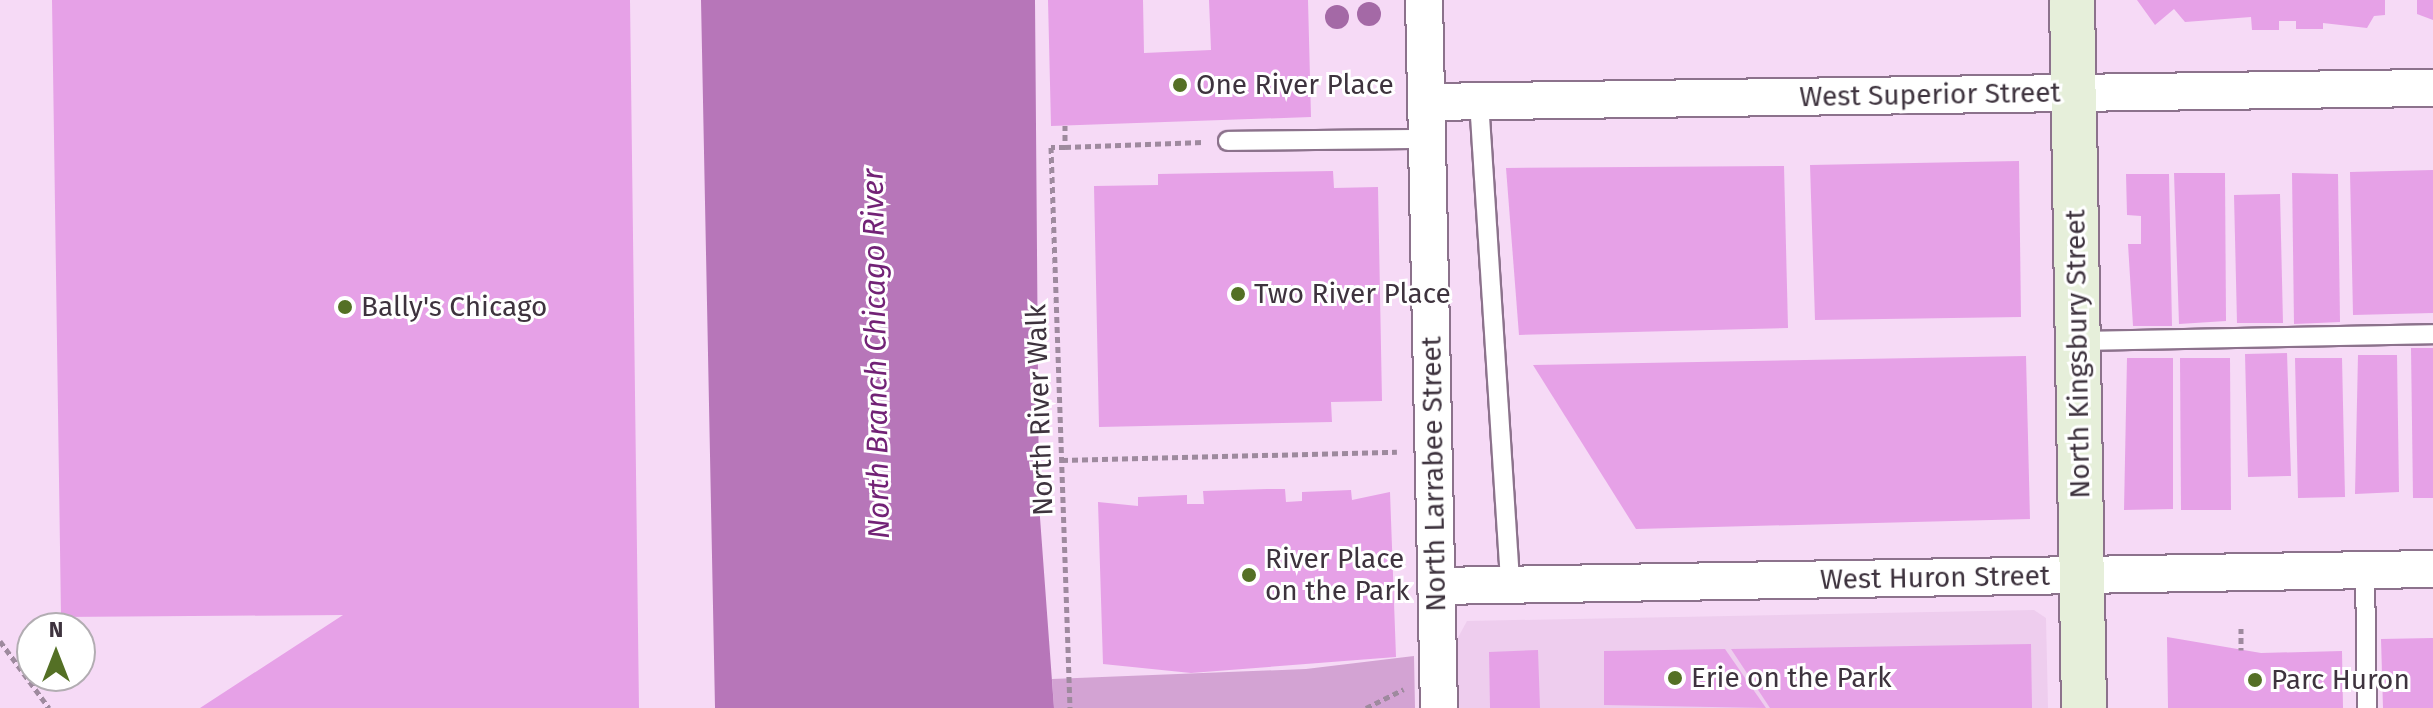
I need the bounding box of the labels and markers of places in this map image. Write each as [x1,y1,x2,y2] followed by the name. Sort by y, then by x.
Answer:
[1196,68,1394,102] place label: One River Place
[1171,76,1189,94] marker: One River Place
[1254,277,1451,311] place label: Two River Place
[1229,285,1247,303] marker: Two River Place
[361,290,547,324] place label: Bally's Chicago
[336,298,354,316] marker: Bally's Chicago
[1265,542,1409,608] place label: River Place on the Park
[1240,566,1258,584] marker: River Place on the Park
[1691,661,1892,695] place label: Erie on the Park
[2271,663,2410,697] place label: Parc Huron
[1666,669,1684,687] marker: Erie on the Park
[2246,671,2264,689] marker: Parc Huron

